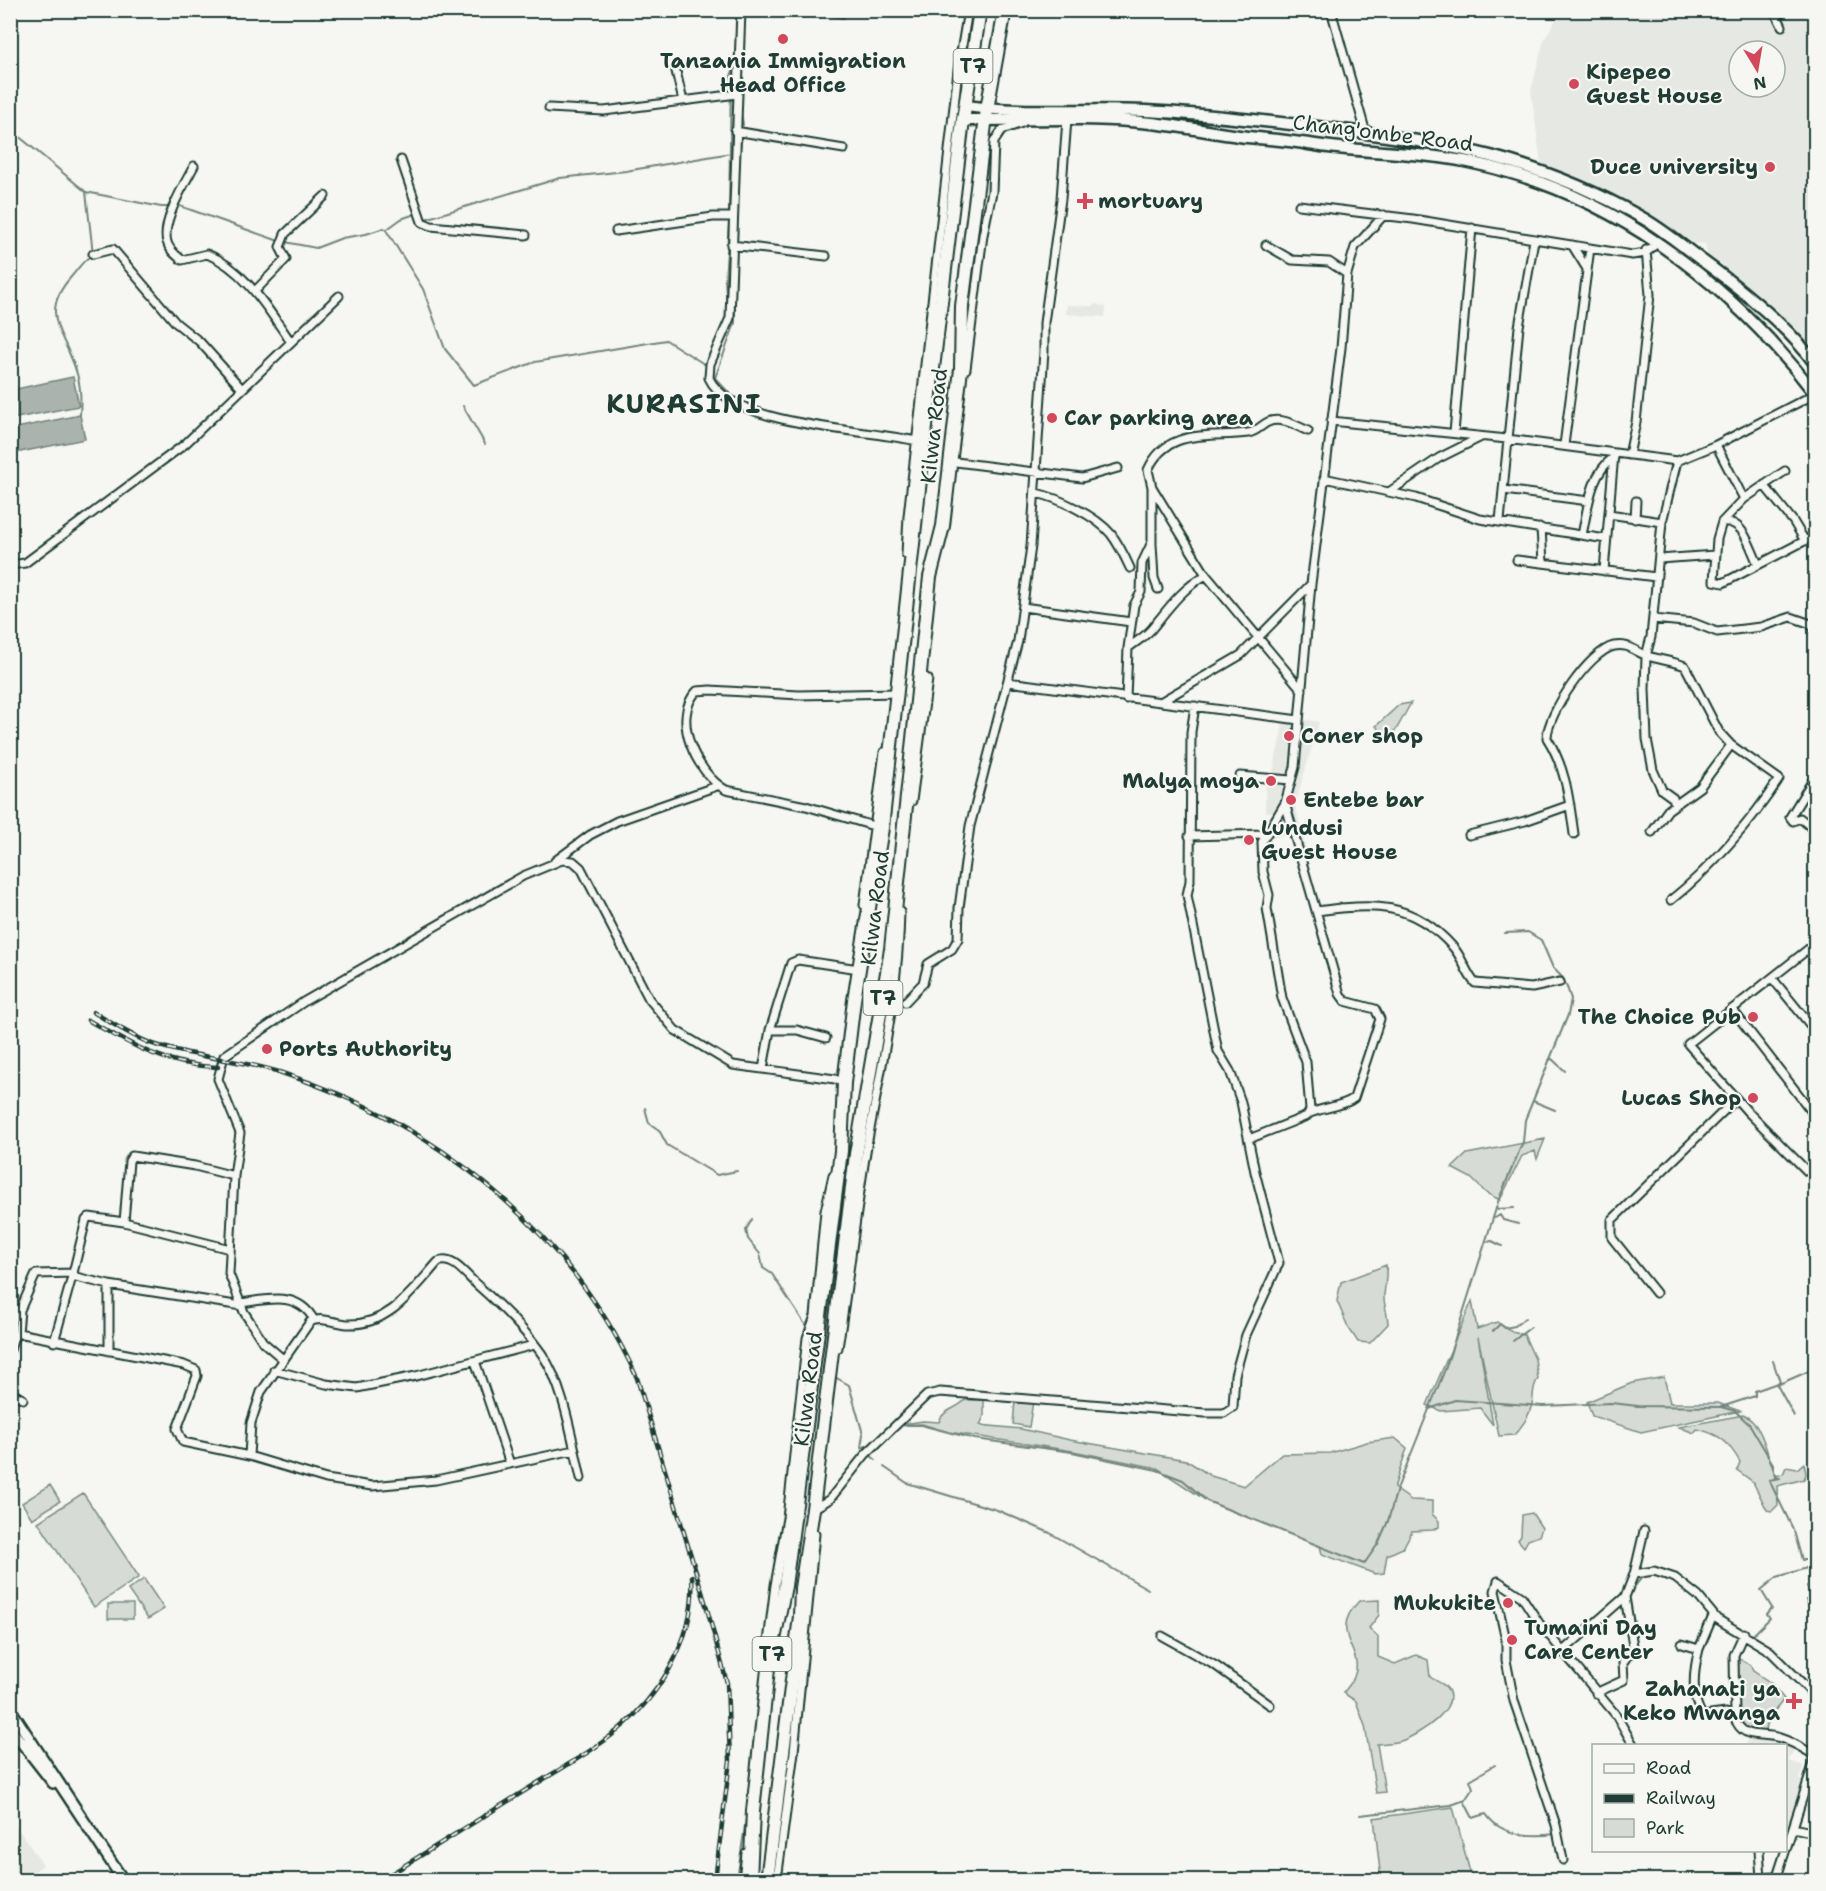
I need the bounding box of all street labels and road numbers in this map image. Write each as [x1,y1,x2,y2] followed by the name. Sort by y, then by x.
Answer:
[954,49,992,83] road number: T7
[1291,108,1475,158] street label: Chang'ombe Road
[914,367,954,485] street label: Kilwa Road
[854,849,896,967] street label: Kilwa Road
[864,981,902,1015] road number: T7
[787,1330,829,1448] street label: Kilwa Road
[752,1637,792,1671] road number: T7

